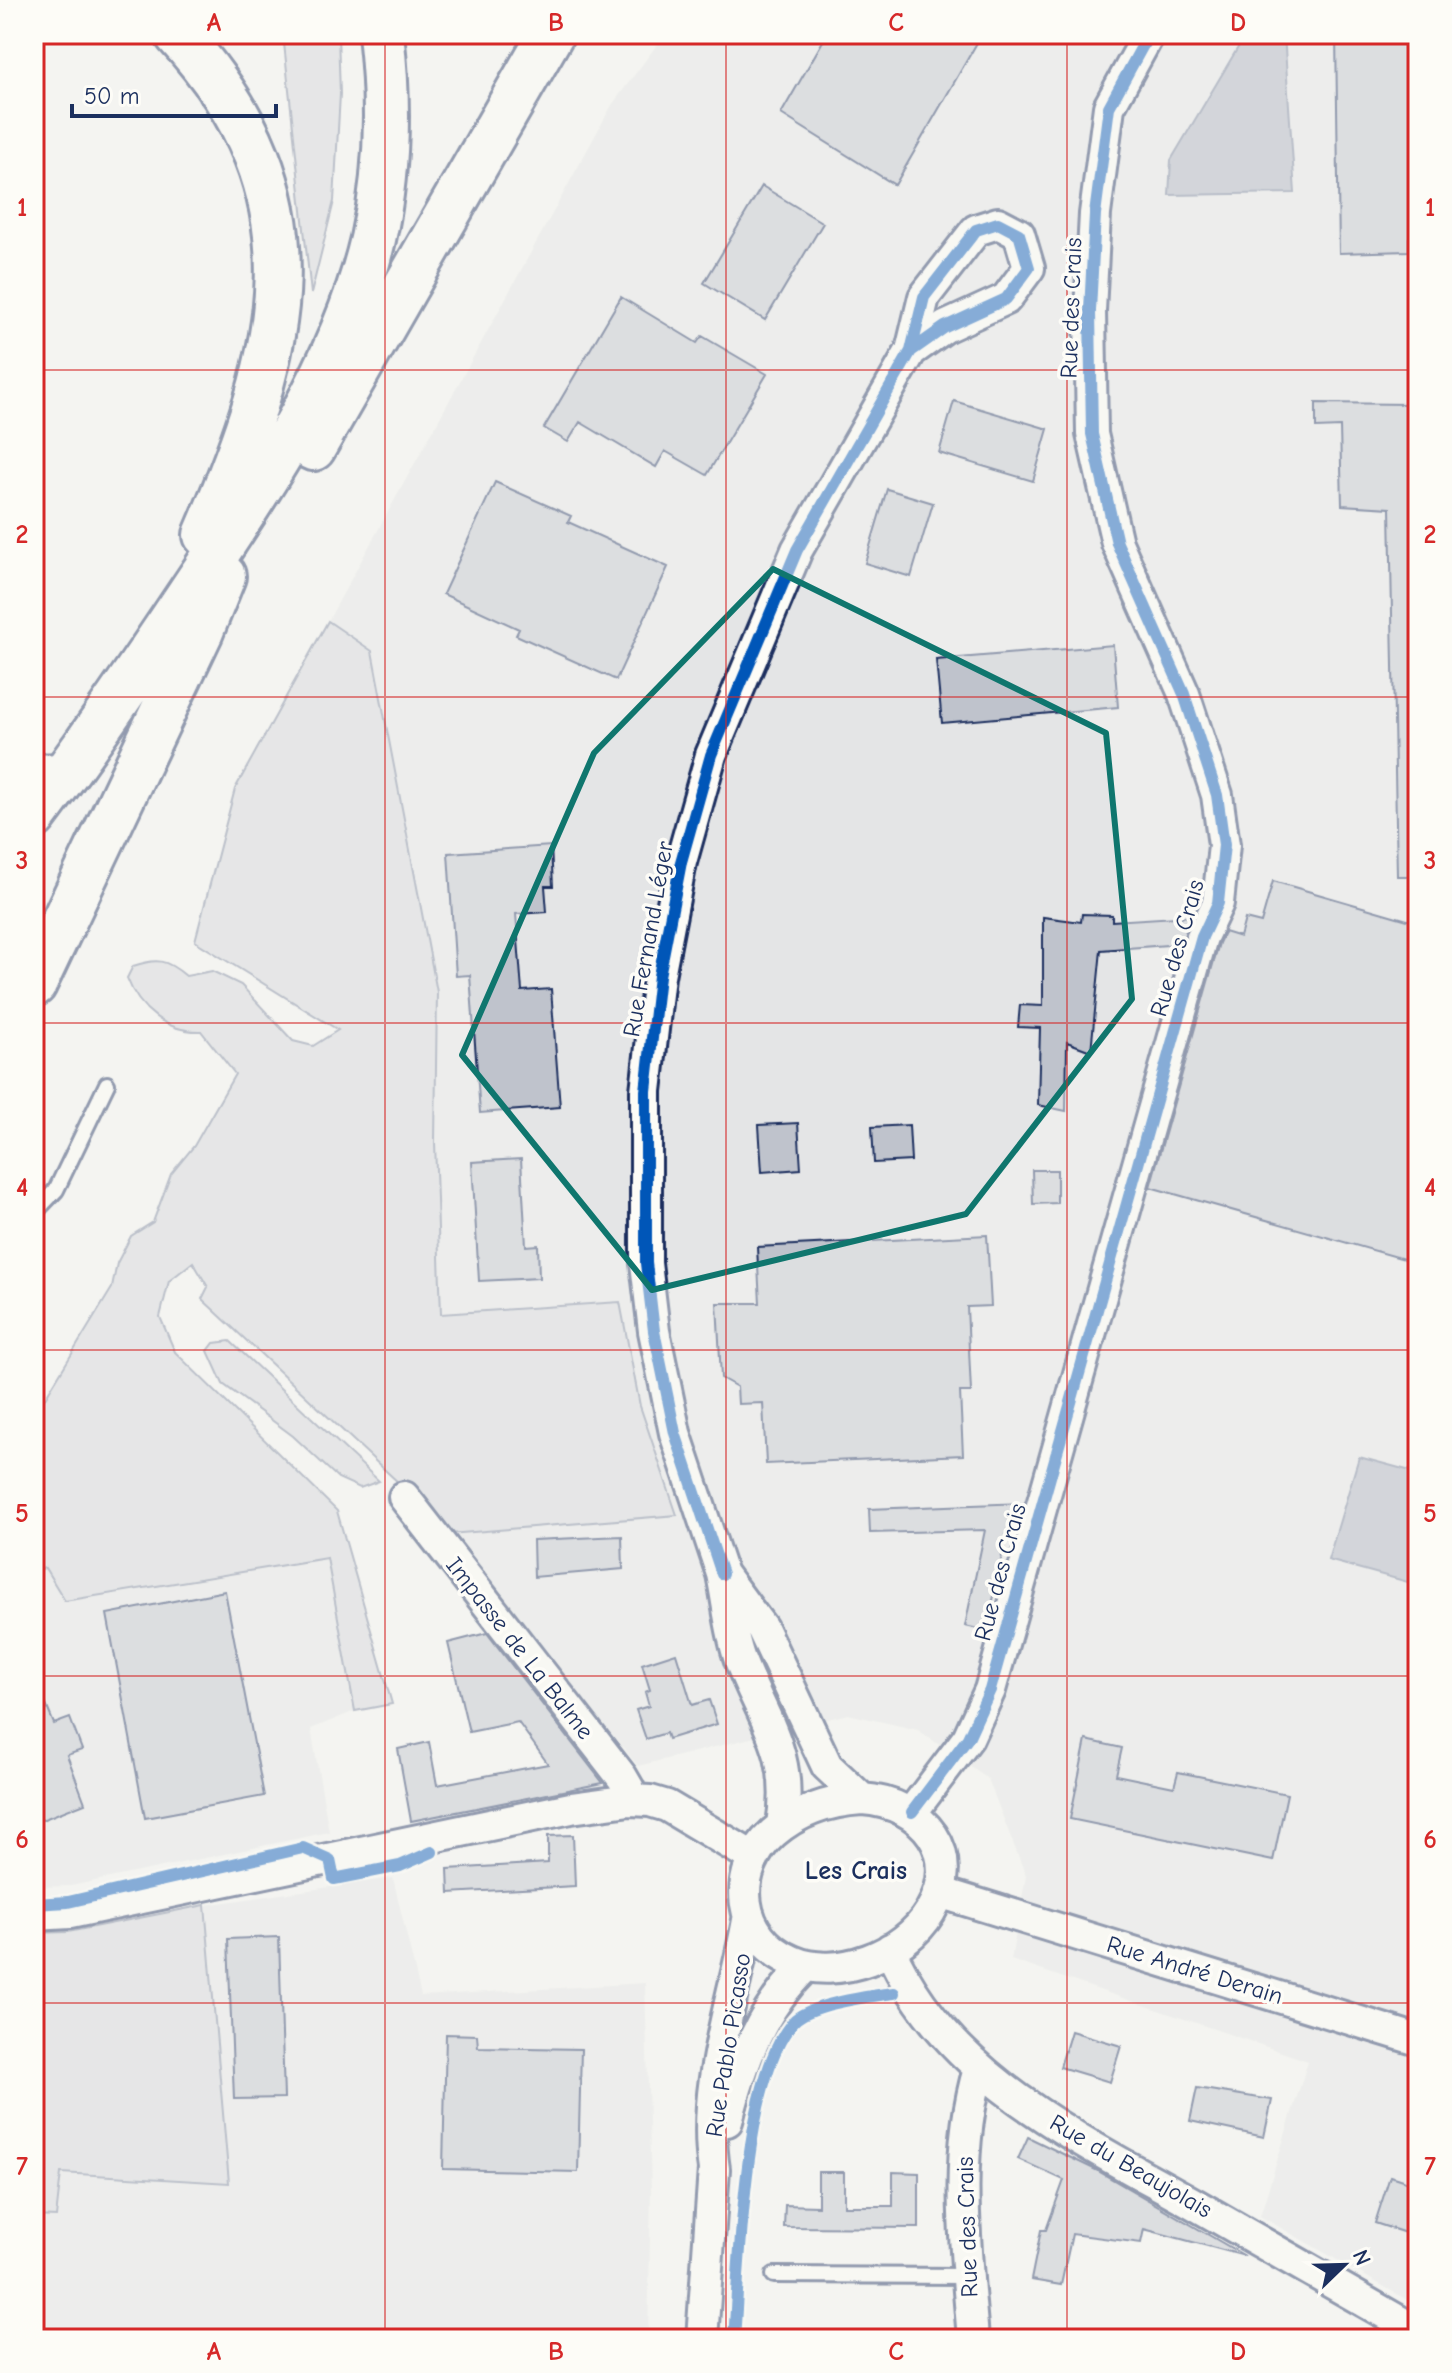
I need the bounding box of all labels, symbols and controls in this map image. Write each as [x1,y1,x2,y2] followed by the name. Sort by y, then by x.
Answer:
[207,8,222,38] text: A
[548,8,564,38] text: B
[888,8,904,38] text: C
[1230,8,1246,38] text: D
[72,68,276,118] scale bar
[84,82,140,110] text: 50 m
[17,193,27,223] text: 1
[1425,193,1435,223] text: 1
[1055,237,1087,379] street label: Rue des Crais
[16,520,28,550] text: 2
[1424,520,1436,550] text: 2
[617,839,679,1039] street label: Rue Fernand Léger
[16,846,28,876] text: 3
[1424,846,1436,876] text: 3
[1144,876,1210,1020] street label: Rue des Crais
[16,1173,28,1203] text: 4
[1424,1173,1436,1203] text: 4
[15,1499,29,1529] text: 5
[1423,1499,1437,1529] text: 5
[968,1500,1032,1644] street label: Rue des Crais
[440,1551,600,1745] street label: Impasse de La Balme
[15,1825,29,1855] text: 6
[1423,1825,1437,1855] text: 6
[805,1856,907,1886] district label: Les Crais
[1104,1930,1286,2010] street label: Rue André Derain
[700,1951,756,2139] street label: Rue Pablo Picasso
[1045,2108,1217,2224] street label: Rue du Beaujolais
[16,2152,28,2182] text: 7
[1424,2152,1436,2182] text: 7
[951,2156,983,2298] street label: Rue des Crais
[1304,2225,1384,2305] north arrow
[1347,2246,1376,2269] text: N
[207,2337,222,2367] text: A
[548,2337,564,2367] text: B
[888,2337,904,2367] text: C
[1230,2337,1246,2367] text: D

